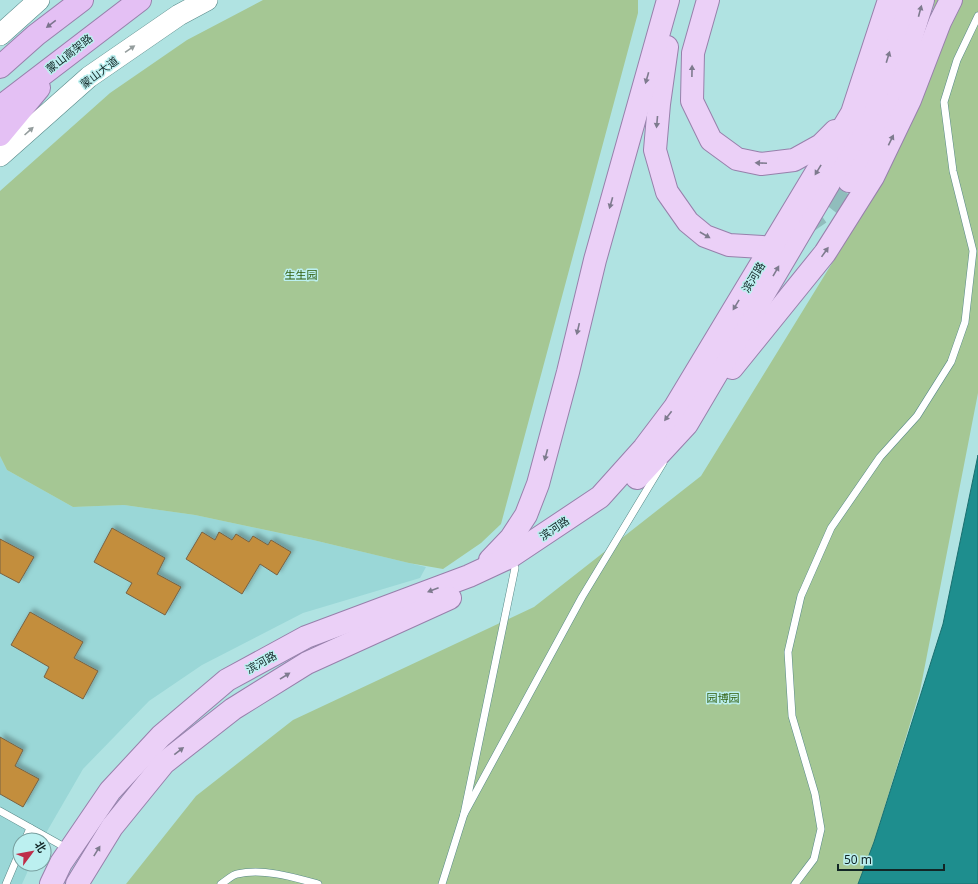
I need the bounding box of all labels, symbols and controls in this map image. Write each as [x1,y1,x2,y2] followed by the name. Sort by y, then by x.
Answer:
[917,5,923,17] one-way arrow
[45,19,56,28] one-way arrow
[43,30,95,76] street label: 蒙山高架路
[125,45,135,53] one-way arrow
[885,51,891,63] one-way arrow
[77,53,121,91] street label: 蒙山大道
[689,65,696,77] one-way arrow
[643,72,649,84] one-way arrow
[654,116,660,128] one-way arrow
[24,126,35,135] one-way arrow
[888,134,894,145] one-way arrow
[755,159,767,166] one-way arrow
[814,164,821,176] one-way arrow
[608,197,614,209] one-way arrow
[699,232,711,239] one-way arrow
[821,246,829,257] one-way arrow
[738,259,768,295] street label: 滨河路
[772,265,779,277] one-way arrow
[285,267,318,282] park label: 生生园
[732,300,740,310] one-way arrow
[575,323,581,335] one-way arrow
[664,411,672,421] one-way arrow
[543,449,549,461] one-way arrow
[536,513,572,543] street label: 滨河路
[426,587,438,593] one-way arrow
[243,647,279,677] street label: 滨河路
[280,672,290,680] one-way arrow
[707,690,740,705] park label: 园博园
[174,747,185,755] one-way arrow
[12,832,52,872] north arrow
[32,838,50,855] text: 北
[94,845,101,857] one-way arrow
[838,846,944,872] scale bar
[844,851,872,868] text: 50 m

